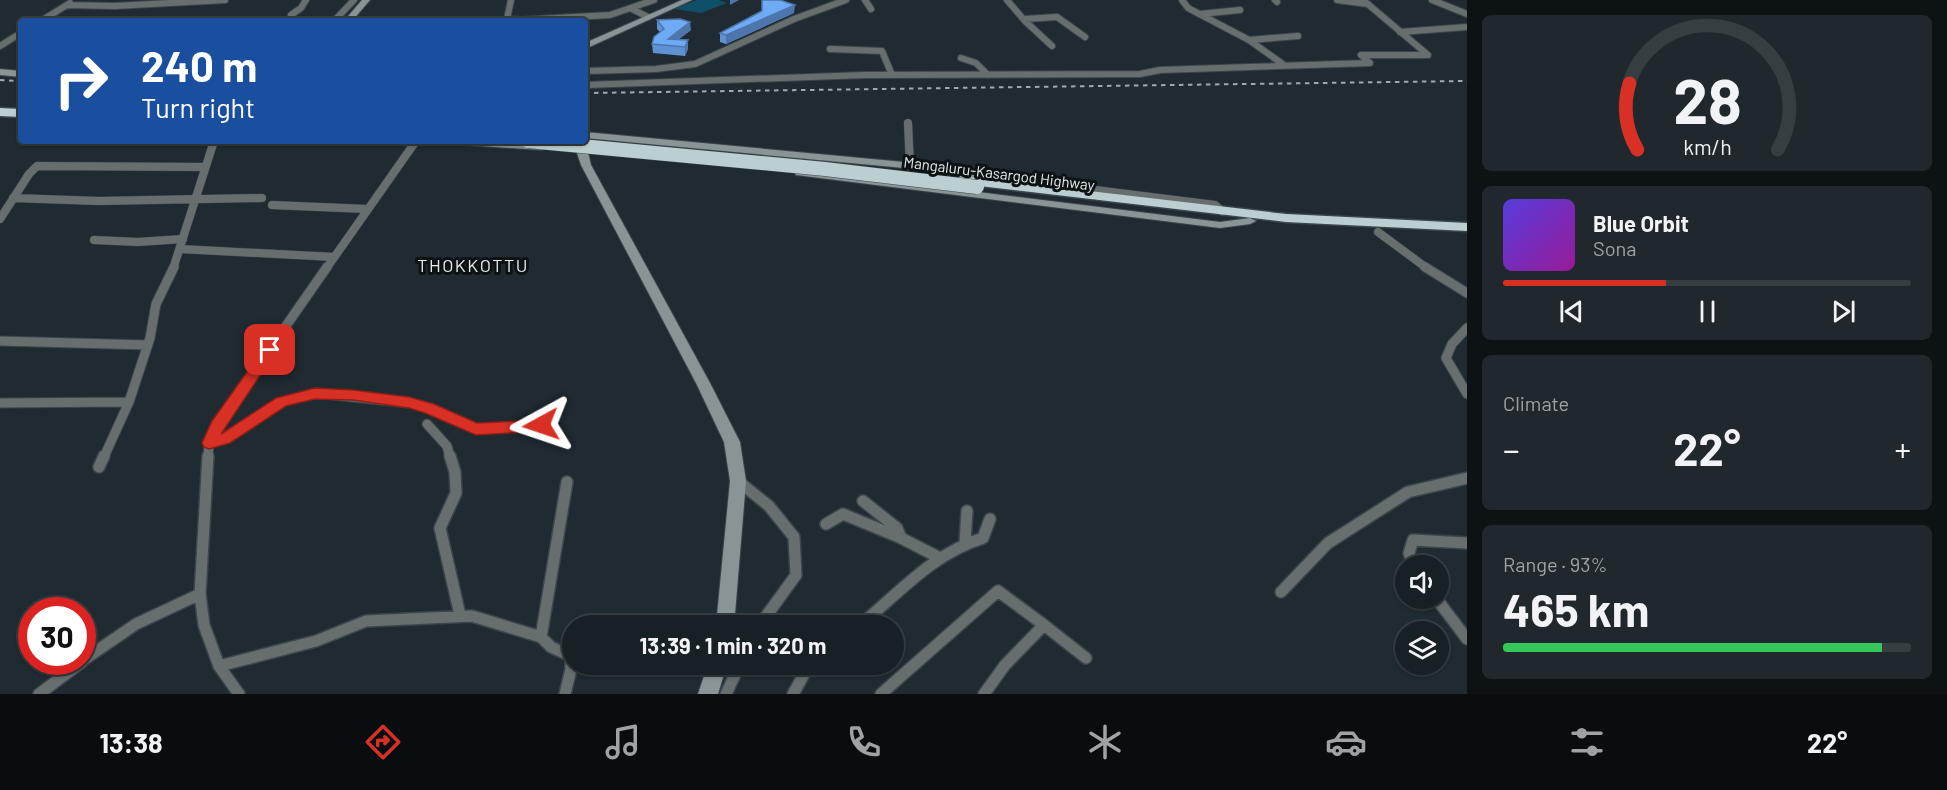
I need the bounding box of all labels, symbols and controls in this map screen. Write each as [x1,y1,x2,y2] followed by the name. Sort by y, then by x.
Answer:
[141,40,257,90] text: 240 m
[42,42,120,120] icon: right
[1673,62,1741,136] text: 28
[141,91,255,123] text: Turn right
[1683,134,1731,159] text: km/h
[903,152,1096,194] street label: Mangaluru-Kasargod Highway
[1593,210,1689,236] text: Blue Orbit
[1593,236,1637,260] text: Sona
[417,254,529,276] district label: THOKKOTTU
[1555,295,1588,328] icon: previous
[1691,295,1724,328] icon: pause
[1827,295,1860,328] icon: next
[244,324,295,375] pin
[253,333,286,366] icon: arrive
[1503,391,1569,415] text: Climate
[509,393,573,457] position arrow
[1673,421,1741,475] text: 22°
[1503,429,1520,469] text: −
[1894,429,1911,469] text: +
[1503,552,1607,576] text: Range · 93%
[1395,555,1449,675] map controls
[1395,555,1449,609] button: sound
[1503,582,1649,636] text: 465 km
[18,597,96,675] speed limit sign: 30
[1395,621,1449,675] button: layers
[640,632,826,658] text: 13:39 · 1 min · 320 m
[362,721,404,763] icon: directions
[602,721,644,763] icon: music
[843,721,885,763] icon: phone
[1084,721,1126,763] icon: climate
[1325,721,1367,763] icon: car
[1566,721,1608,763] icon: filters
[99,726,163,758] text: 13:38
[1807,726,1847,758] text: 22°

